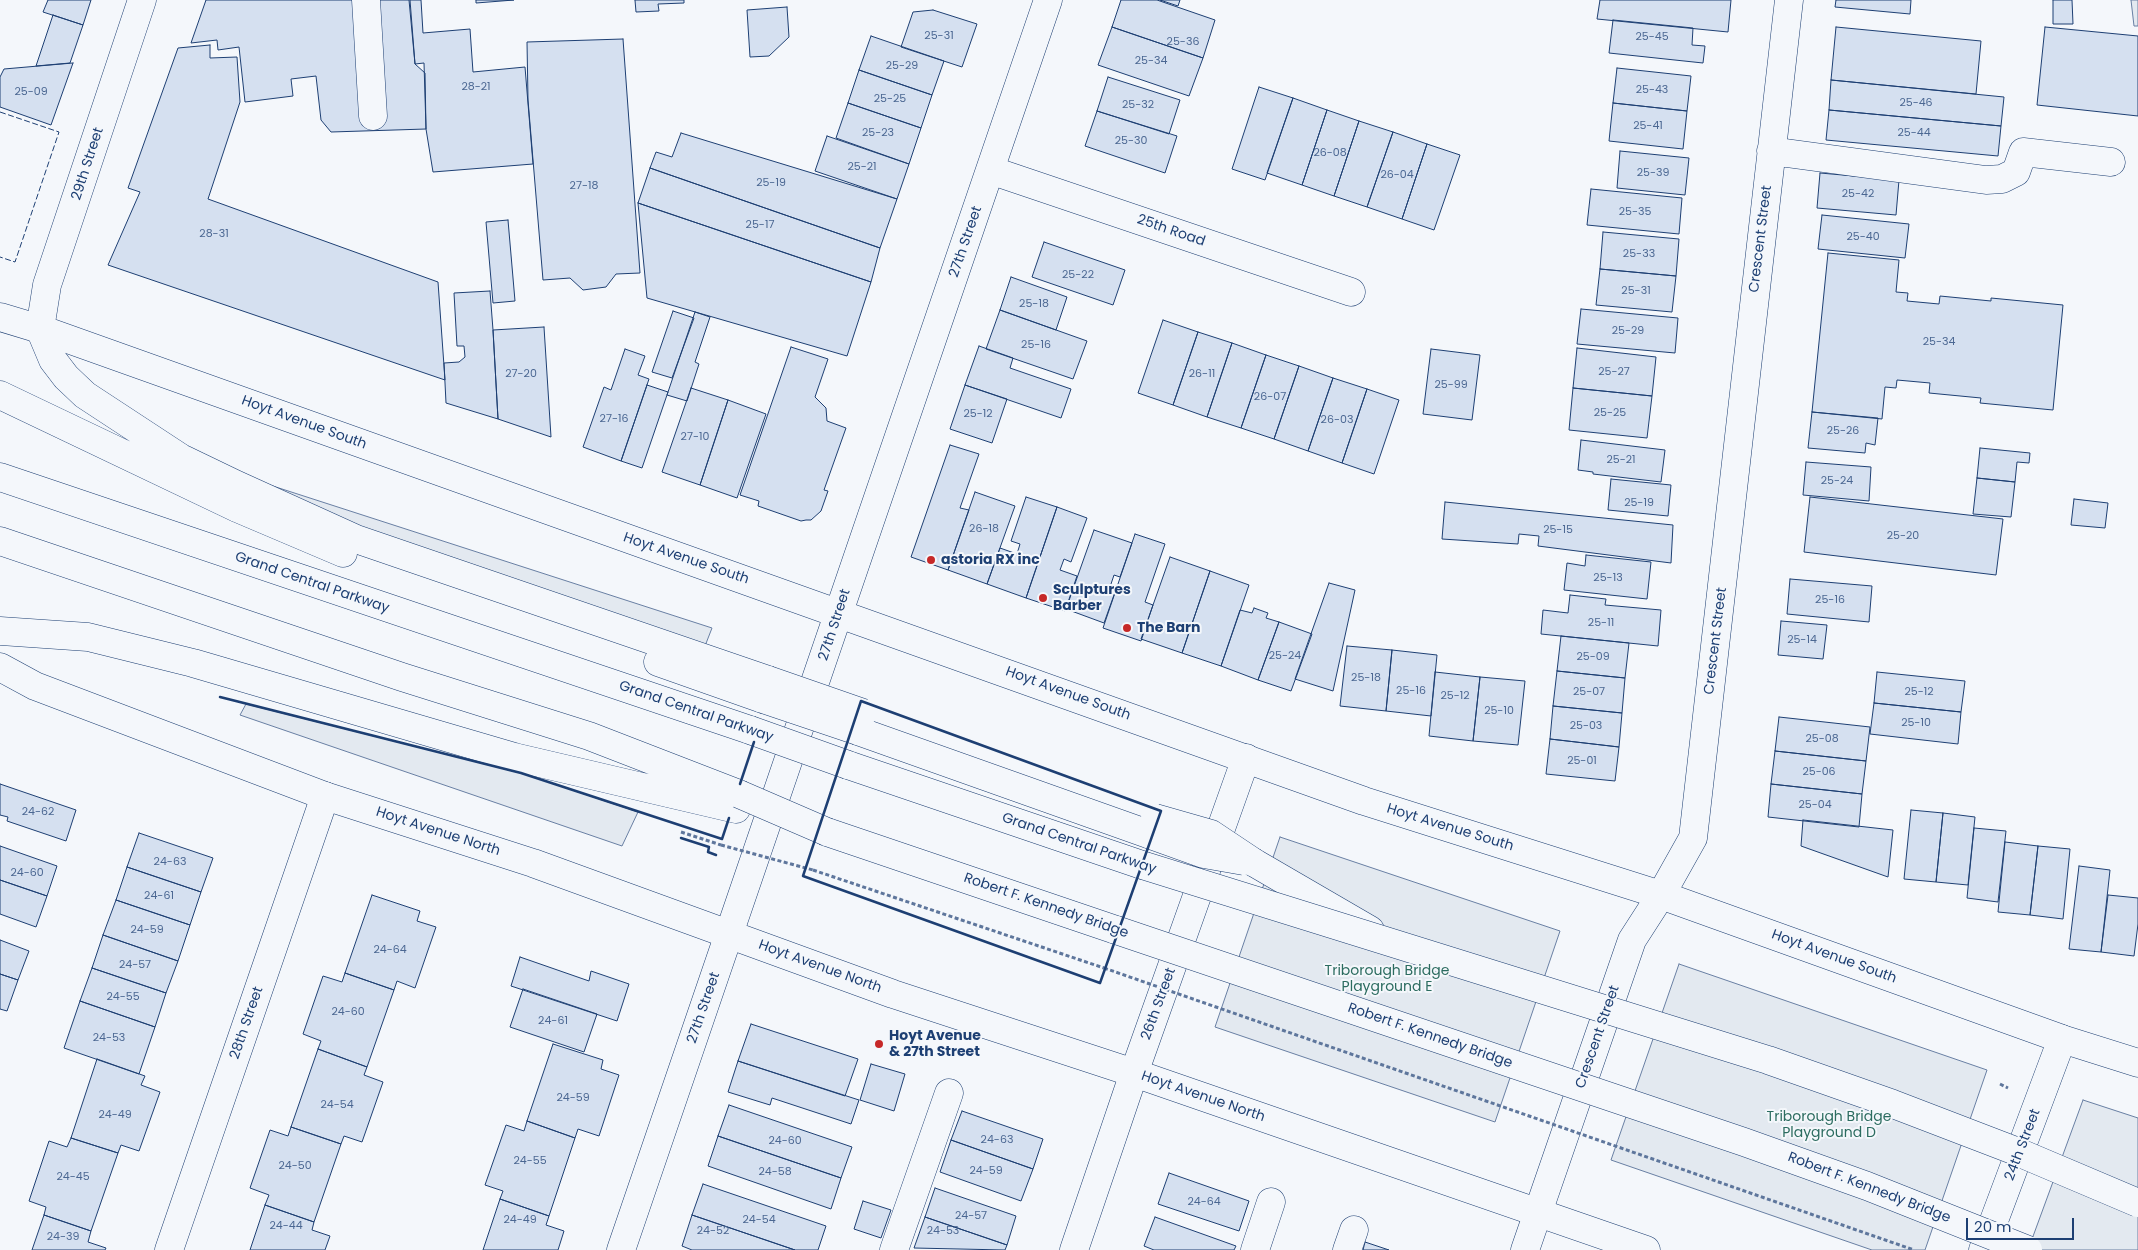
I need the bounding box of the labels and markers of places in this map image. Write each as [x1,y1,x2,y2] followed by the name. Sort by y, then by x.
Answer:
[941,552,1040,568] place label: astoria RX inc
[925,554,937,566] marker: astoria RX inc
[1053,582,1131,614] place label: Sculptures Barber
[1037,592,1049,604] marker: Sculptures Barber
[1137,620,1200,636] place label: The Barn
[1121,622,1133,634] marker: The Barn
[889,1028,981,1060] place label: Hoyt Avenue & 27th Street
[873,1038,885,1050] marker: Hoyt Avenue & 27th Street

